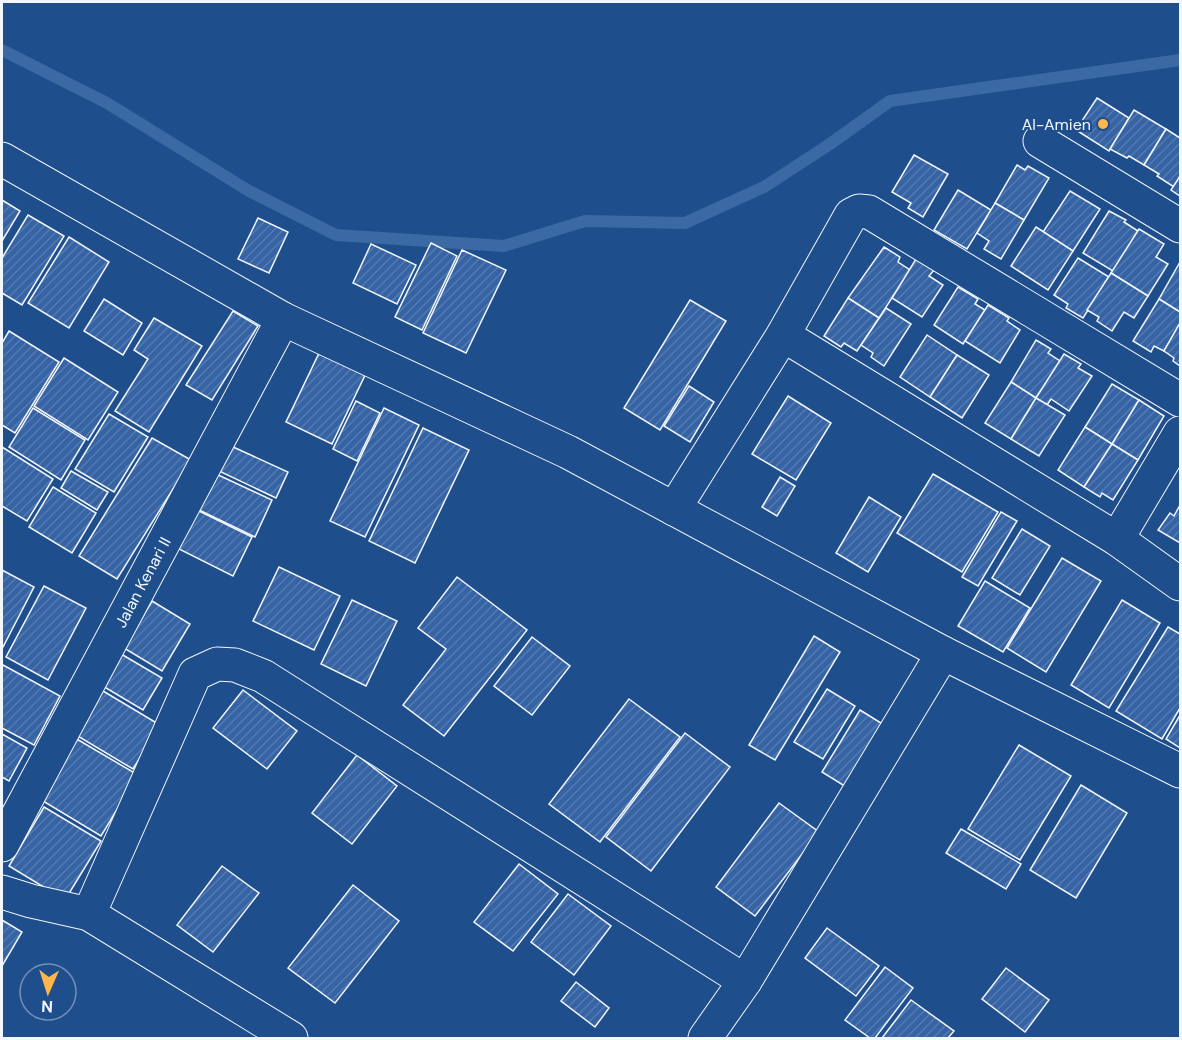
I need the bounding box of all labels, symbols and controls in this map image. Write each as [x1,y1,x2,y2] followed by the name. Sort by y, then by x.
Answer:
[1022,114,1091,135] place label: Al-Amien
[1096,117,1110,131] marker: Al-Amien
[110,533,176,631] street label: Jalan Kenari II
[18,962,78,1022] north arrow
[41,996,54,1017] text: N

